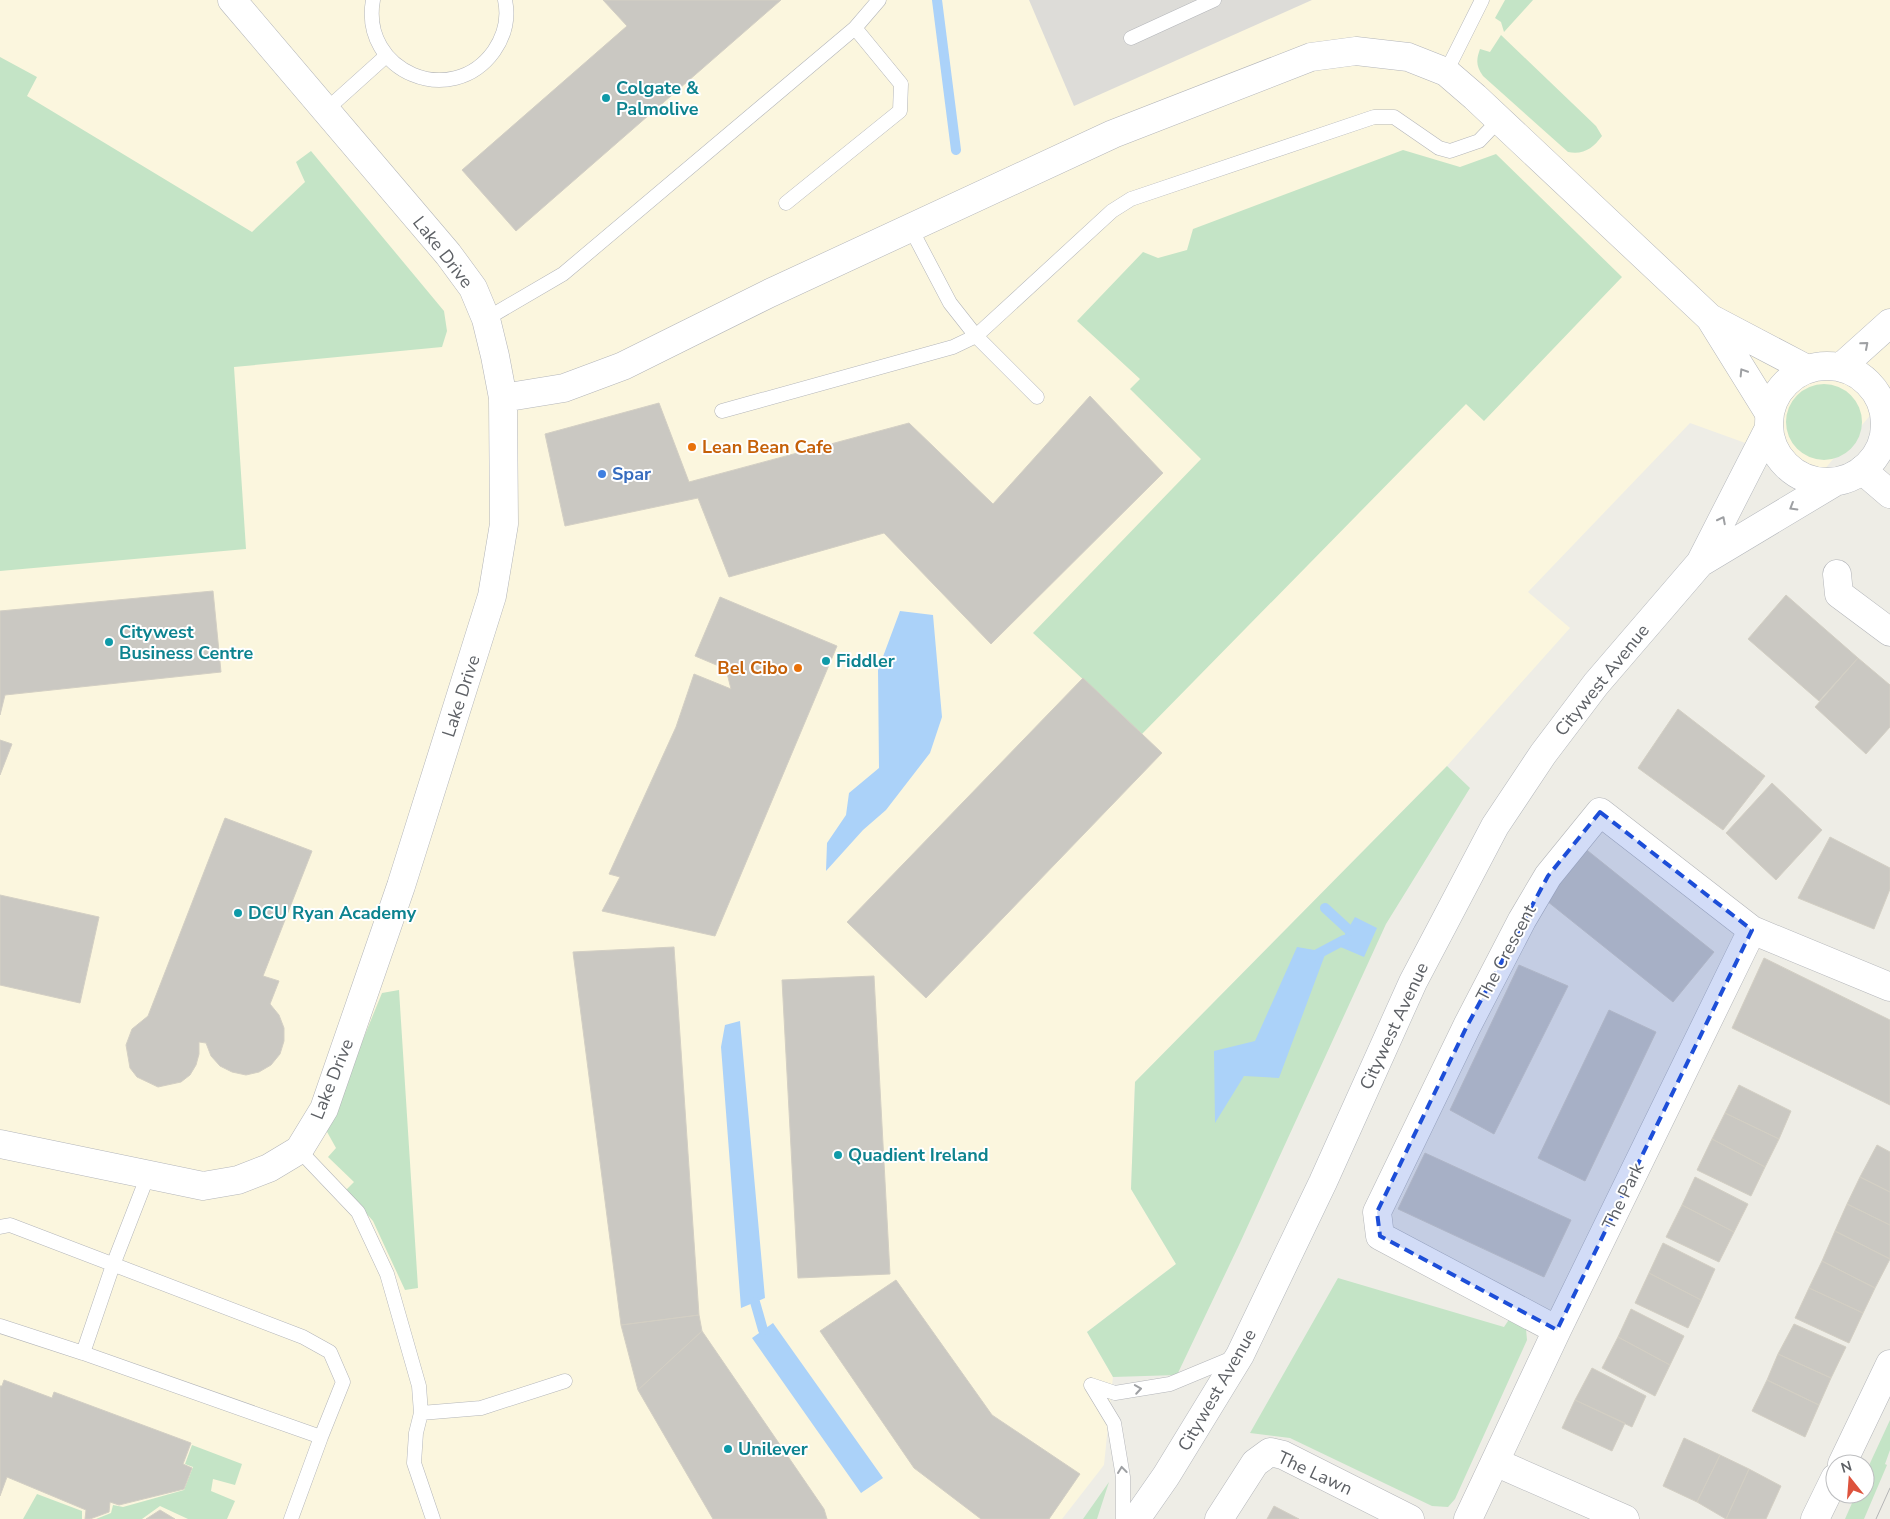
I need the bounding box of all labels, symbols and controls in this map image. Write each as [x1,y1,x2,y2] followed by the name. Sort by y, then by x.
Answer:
[616,76,700,121] place label: Colgate & Palmolive
[600,92,612,104] marker: Colgate & Palmolive
[407,211,479,293] street label: Lake Drive
[1860,342,1869,351] one-way arrow
[1740,368,1750,377] one-way arrow
[702,435,832,459] place label: Lean Bean Cafe
[686,441,698,453] marker: Lean Bean Cafe
[612,462,651,486] place label: Spar
[596,468,608,480] marker: Spar
[1790,500,1799,510] one-way arrow
[1716,516,1726,525] one-way arrow
[1549,619,1655,741] street label: Citywest Avenue
[119,620,254,665] place label: Citywest Business Centre
[103,636,115,648] marker: Citywest Business Centre
[836,649,895,673] place label: Fiddler
[436,652,486,740] street label: Lake Drive
[820,655,832,667] marker: Fiddler
[717,656,788,680] place label: Bel Cibo
[792,662,804,674] marker: Bel Cibo
[1470,900,1542,1006] street label: The Crescent
[248,901,417,925] place label: DCU Ryan Academy
[232,907,244,919] marker: DCU Ryan Academy
[1354,959,1434,1093] street label: Citywest Avenue
[305,1035,359,1123] street label: Lake Drive
[848,1143,989,1167] place label: Quadient Ireland
[832,1149,844,1161] marker: Quadient Ireland
[1597,1158,1650,1233] street label: The Park
[1172,1324,1262,1456] street label: Citywest Avenue
[1134,1385,1142,1395] one-way arrow
[738,1437,808,1461] place label: Unilever
[722,1443,734,1455] marker: Unilever
[1274,1445,1356,1501] street label: The Lawn
[1825,1454,1875,1504] north arrow
[1839,1456,1854,1478] text: N
[1117,1466,1128,1474] one-way arrow

